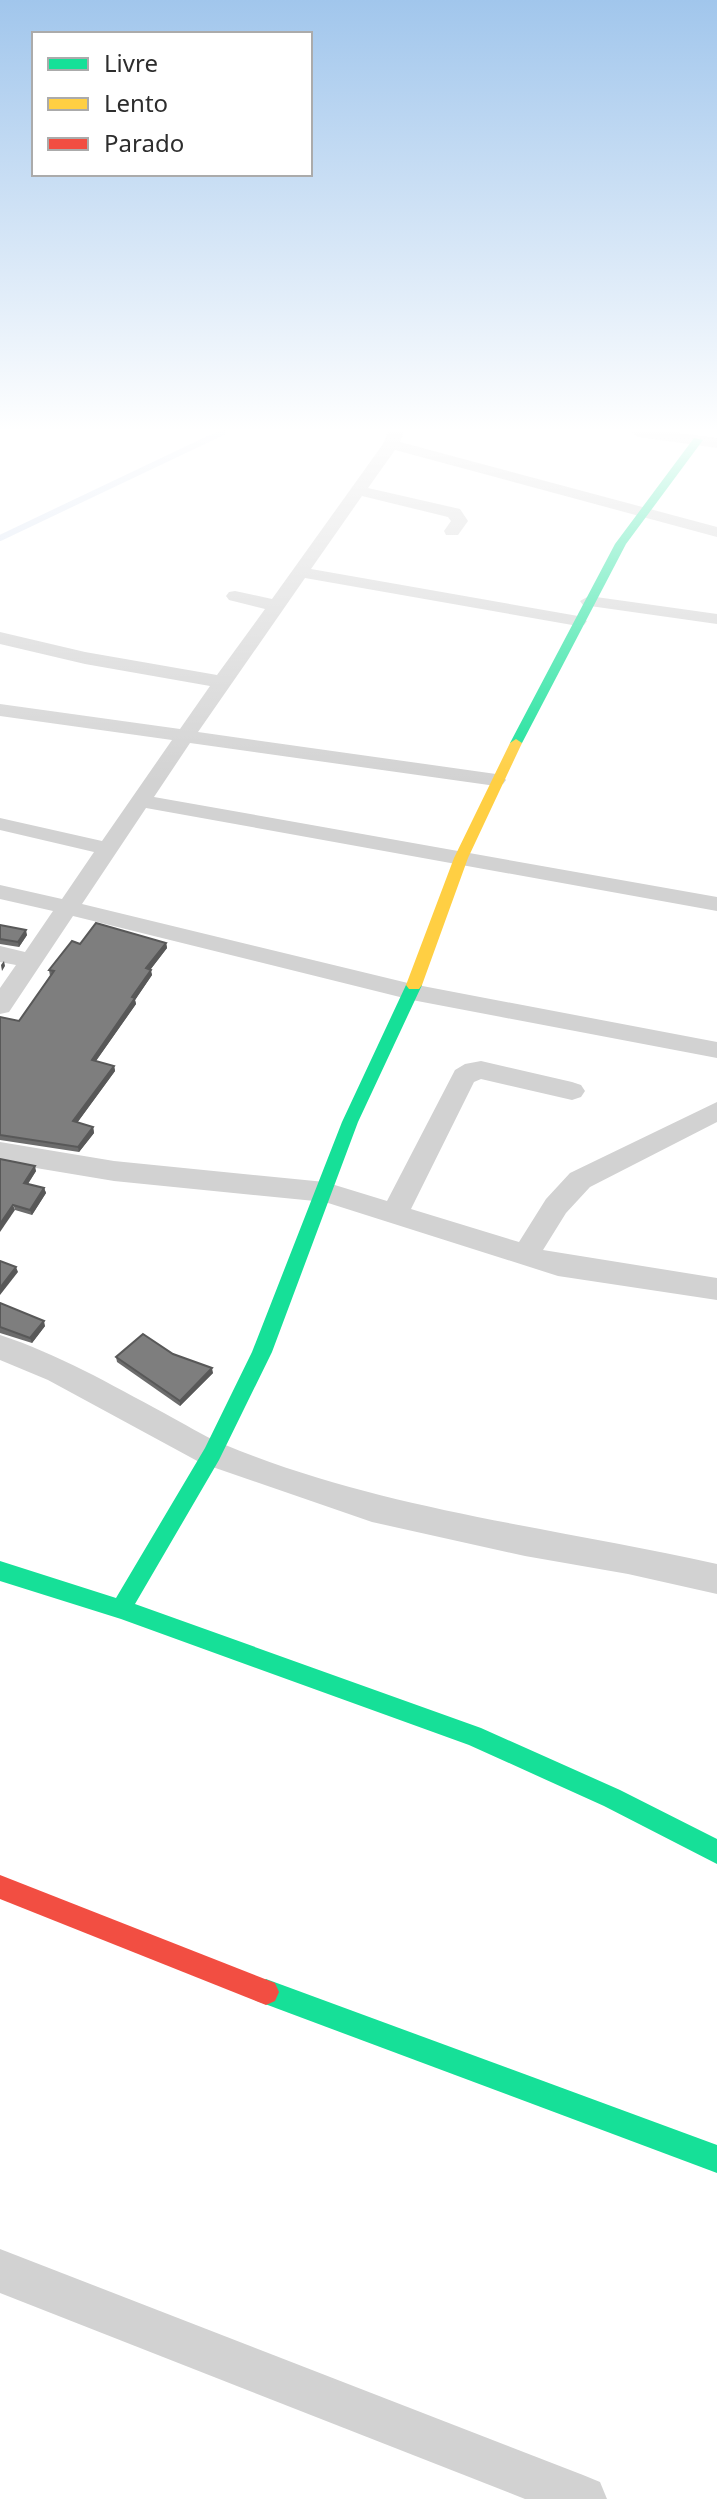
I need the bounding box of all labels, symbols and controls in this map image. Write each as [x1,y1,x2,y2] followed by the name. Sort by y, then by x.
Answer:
[32,32,312,176] legend
[104,46,158,79] text: Livre
[104,86,168,119] text: Lento
[104,126,184,159] text: Parado

